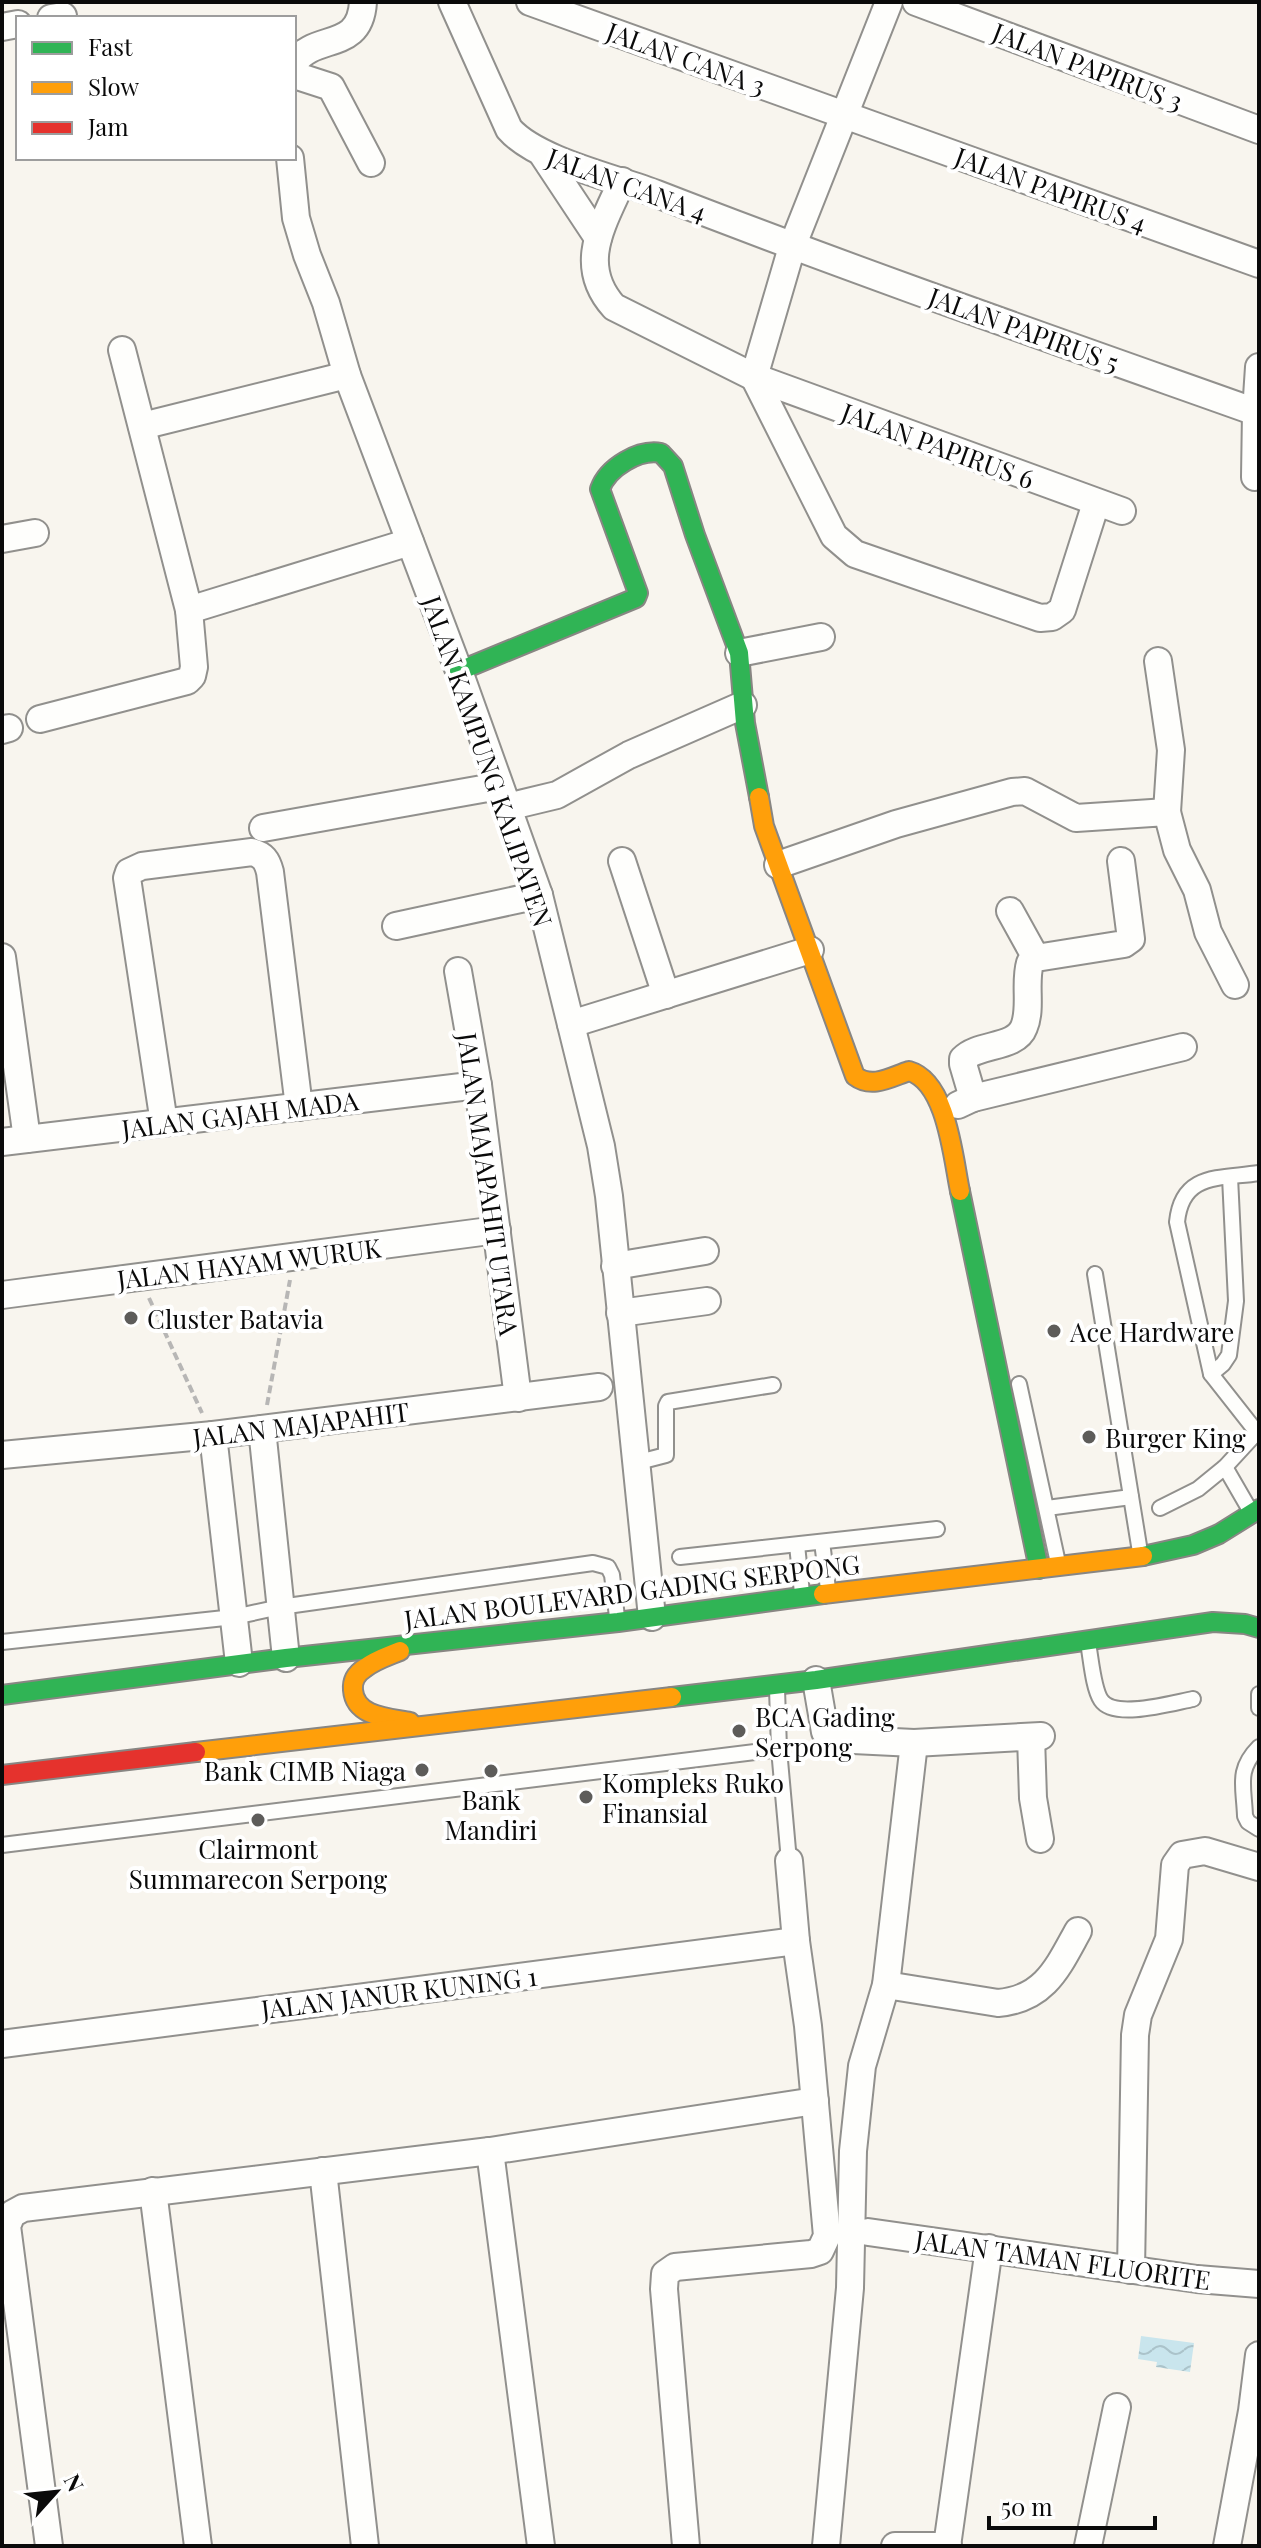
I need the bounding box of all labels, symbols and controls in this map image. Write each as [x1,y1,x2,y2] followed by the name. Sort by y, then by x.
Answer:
[601,13,770,103] street label: JALAN CANA 3
[987,13,1188,118] street label: JALAN PAPIRUS 3
[16,16,296,160] legend
[88,30,133,62] text: Fast
[88,70,140,102] text: Slow
[87,110,129,142] text: Jam
[949,138,1152,240] street label: JALAN PAPIRUS 4
[542,139,712,229] street label: JALAN CANA 4
[923,278,1124,380] street label: JALAN PAPIRUS 5
[836,394,1039,496] street label: JALAN PAPIRUS 6
[414,590,561,931] street label: JALAN KAMPUNG KALIPATEN
[450,1029,528,1338] street label: JALAN MAJAPAHIT UTARA
[119,1082,361,1146] street label: JALAN GAJAH MADA
[114,1229,383,1297] street label: JALAN HAYAM WURUK
[147,1301,323,1336] place label: Cluster Batavia
[122,1309,140,1327] marker: Cluster Batavia
[1069,1314,1234,1349] place label: Ace Hardware
[1045,1322,1063,1340] marker: Ace Hardware
[190,1393,411,1455] street label: JALAN MAJAPAHIT
[1105,1420,1246,1455] place label: Burger King
[1080,1428,1098,1446] marker: Burger King
[401,1546,862,1636] street label: JALAN BOULEVARD GADING SERPONG
[755,1699,895,1764] place label: BCA Gading Serpong
[730,1722,748,1740] marker: BCA Gading Serpong
[204,1753,406,1788] place label: Bank CIMB Niaga
[413,1761,431,1779] marker: Bank CIMB Niaga
[482,1762,500,1780] marker: Bank Mandiri
[602,1765,784,1830] place label: Kompleks Ruko Finansial
[445,1782,538,1847] place label: Bank Mandiri
[577,1788,595,1806] marker: Kompleks Ruko Finansial
[249,1811,267,1829] marker: Clairmont Summarecon Serpong
[129,1831,388,1896] place label: Clairmont Summarecon Serpong
[258,1958,539,2026] street label: JALAN JANUR KUNING 1
[912,2221,1213,2297] street label: JALAN TAMAN FLUORITE
[16,2452,96,2532] north arrow
[58,2469,92,2496] text: N
[989,2480,1155,2530] scale bar
[1001,2490,1053,2522] text: 50 m

